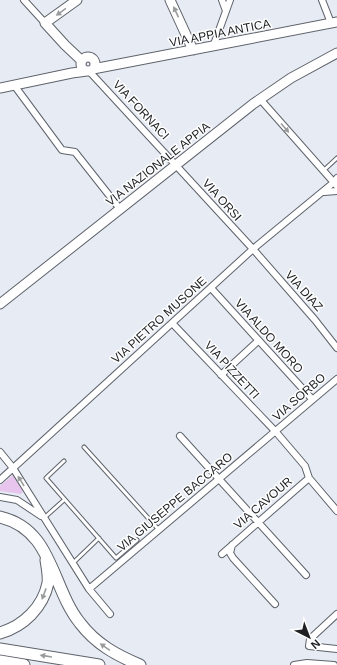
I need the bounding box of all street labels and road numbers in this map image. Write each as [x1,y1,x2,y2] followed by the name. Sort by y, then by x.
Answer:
[168,16,272,50] street label: VIA APPIA ANTICA
[110,77,172,143] street label: VIA FORNACI
[103,119,213,209] street label: VIA NAZIONALE APPIA
[200,176,244,224] street label: VIA ORSI
[282,268,326,314] street label: VIA DIAZ
[109,274,209,366] street label: VIA PIETRO MUSONE
[232,296,306,376] street label: VIA ALDO MORO
[202,338,262,402] street label: VIA PIZZETTI
[270,370,328,424] street label: VIA SORBO
[115,450,235,554] street label: VIA GIUSEPPE BACCARO
[231,474,295,532] street label: VIA CAVOUR

